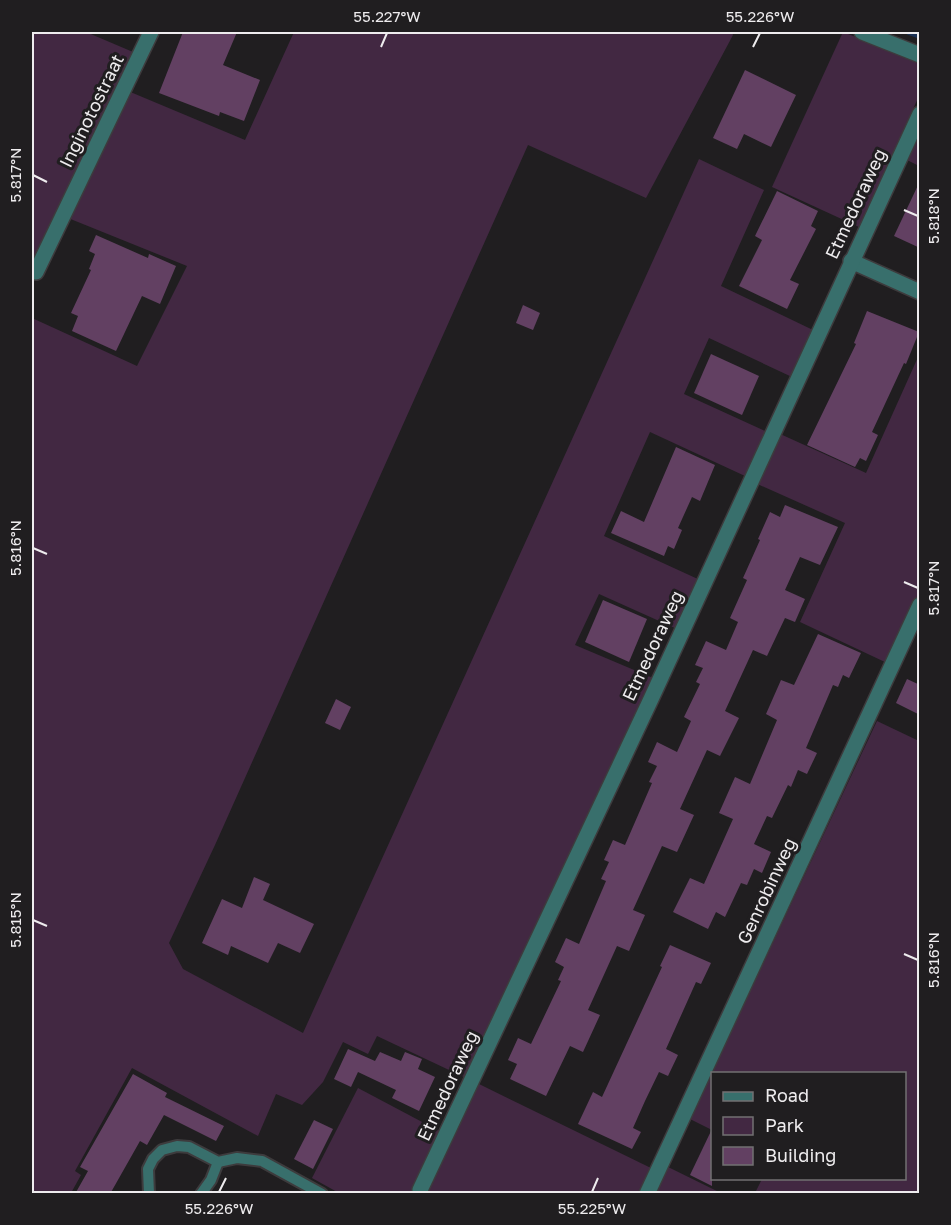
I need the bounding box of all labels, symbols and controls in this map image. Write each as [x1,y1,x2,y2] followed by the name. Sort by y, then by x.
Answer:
[353,7,421,25] text: 55.227°W
[726,7,794,25] text: 55.226°W
[54,50,128,171] street label: Inginotostraat
[820,145,890,262] street label: Etmedoraweg
[6,148,24,202] text: 5.817°N
[924,188,942,244] text: 5.818°N
[6,520,24,576] text: 5.816°N
[924,561,942,615] text: 5.817°N
[617,587,687,704] street label: Etmedoraweg
[732,834,800,947] street label: Genrobinweg
[6,892,24,948] text: 5.815°N
[924,932,942,988] text: 5.816°N
[412,1027,482,1144] street label: Etmedoraweg
[711,1072,906,1180] legend
[765,1084,809,1106] text: Road
[765,1114,804,1136] text: Park
[765,1144,836,1166] text: Building
[185,1199,253,1217] text: 55.226°W
[558,1199,626,1217] text: 55.225°W

